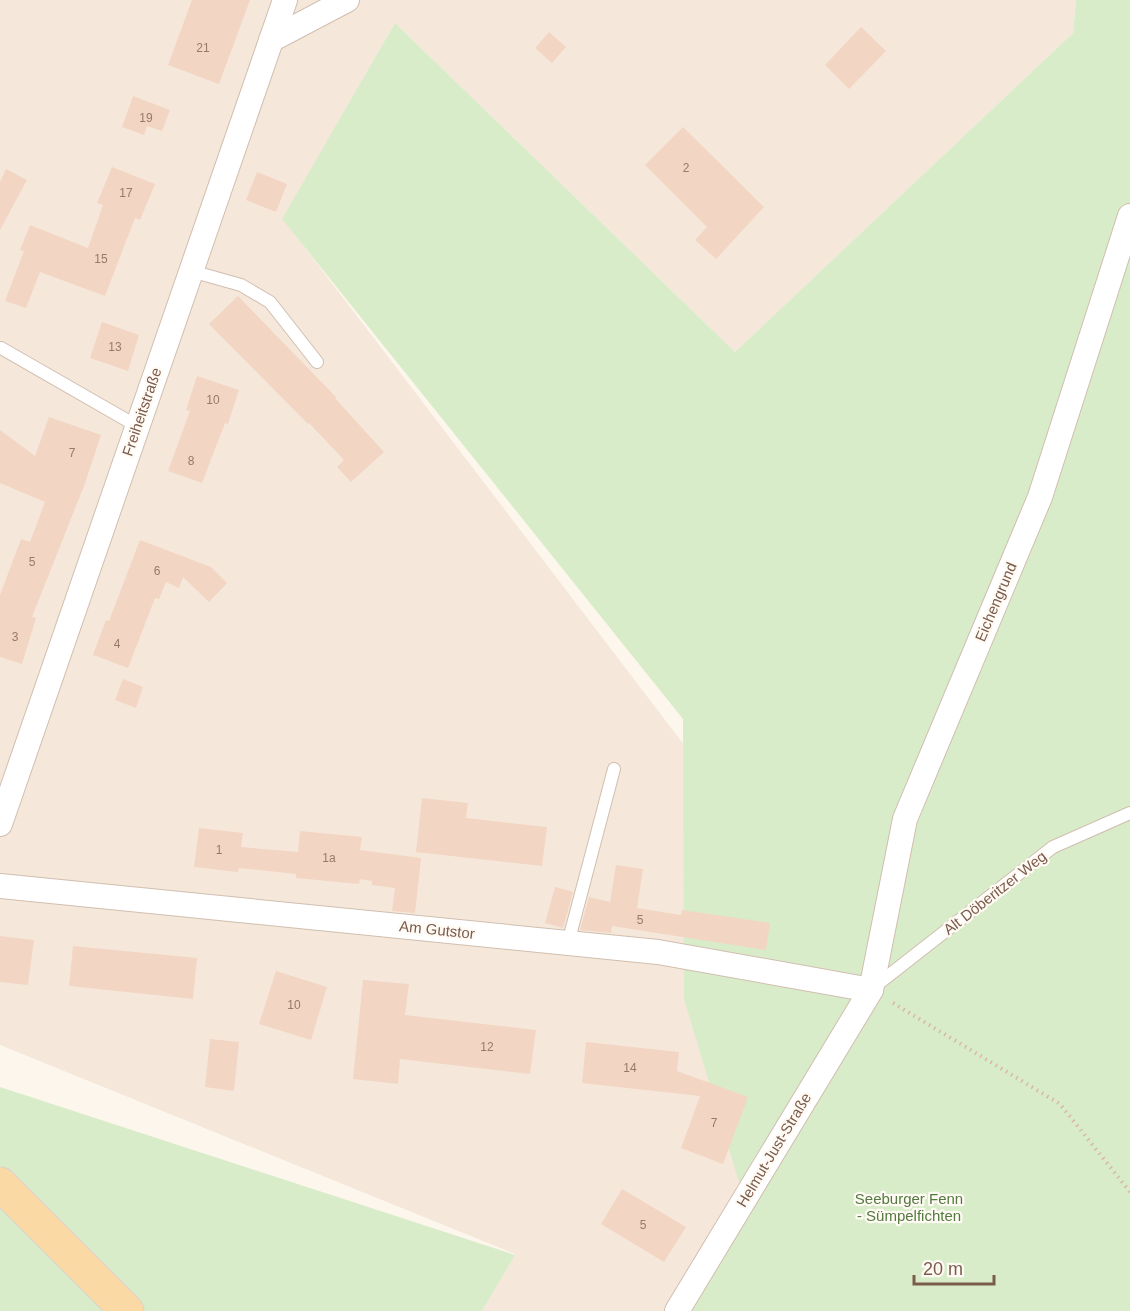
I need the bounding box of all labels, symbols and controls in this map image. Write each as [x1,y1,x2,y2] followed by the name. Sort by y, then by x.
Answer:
[196,41,210,55] house number: 21
[139,111,153,125] house number: 19
[683,161,690,175] house number: 2
[119,186,133,200] house number: 17
[94,252,108,266] house number: 15
[108,340,122,354] house number: 13
[118,365,165,458] street label: Freiheitstraße
[206,393,220,407] house number: 10
[69,446,76,460] house number: 7
[188,454,195,468] house number: 8
[29,555,36,569] house number: 5
[971,560,1020,644] street label: Eichengrund
[154,564,161,578] house number: 6
[12,630,19,644] house number: 3
[114,637,121,651] house number: 4
[216,843,223,857] house number: 1
[940,847,1049,938] street label: Alt Döberitzer Weg
[322,851,336,865] house number: 1a
[637,913,644,927] house number: 5
[398,917,476,942] street label: Am Gutstor
[287,998,301,1012] house number: 10
[480,1040,494,1054] house number: 12
[623,1061,637,1075] house number: 14
[733,1090,814,1210] street label: Helmut-Just-Straße
[711,1116,718,1130] house number: 7
[855,1190,963,1224] park label: Seeburger Fenn - Sümpelfichten
[640,1218,647,1232] house number: 5
[914,1248,994,1286] scale bar
[923,1259,963,1279] text: 20 m

